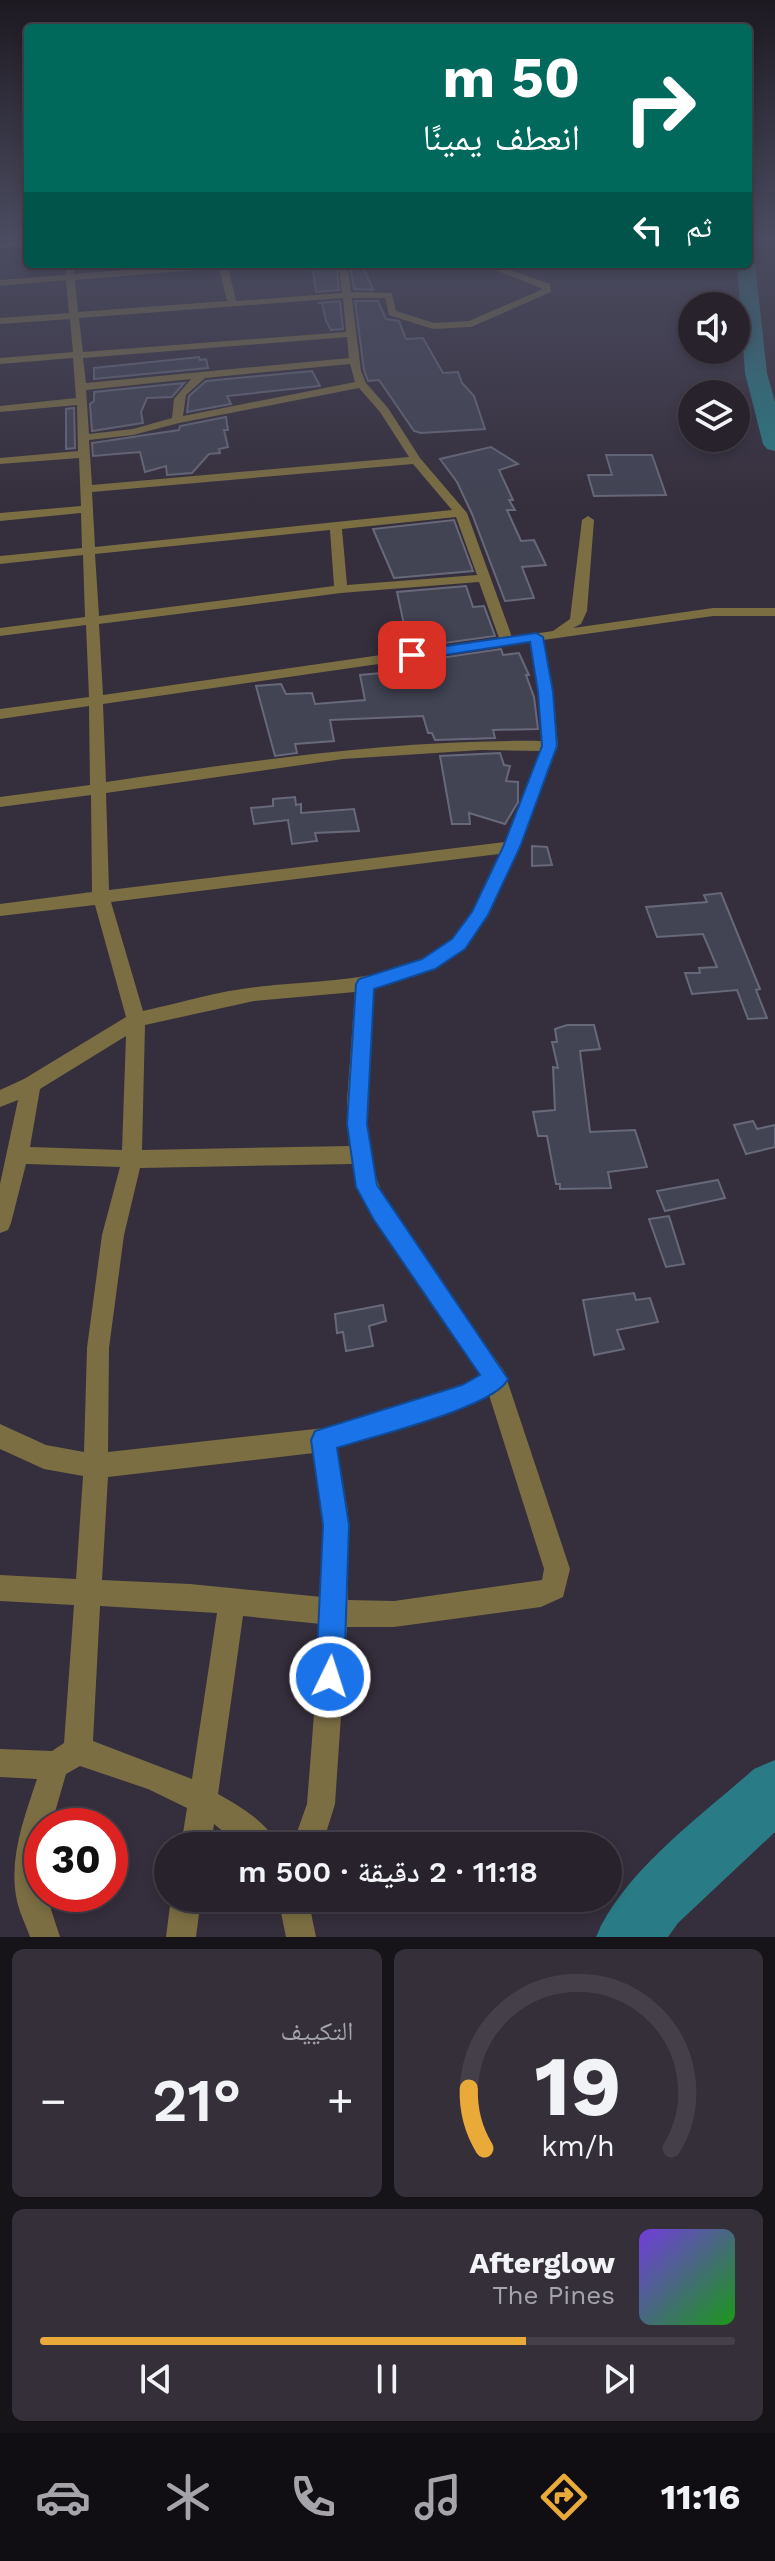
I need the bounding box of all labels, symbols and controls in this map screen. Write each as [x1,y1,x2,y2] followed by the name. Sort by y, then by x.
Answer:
[443,45,580,111] text: 50 m
[608,56,712,160] icon: right
[422,117,580,159] text: انعطف يمينًا
[626,208,670,252] icon: left
[686,209,712,244] text: ثم
[678,292,750,452] map controls
[678,292,750,364] button: sound
[678,380,750,452] button: layers
[378,621,446,689] pin
[390,633,434,677] icon: arrive
[288,1635,372,1719] position arrow
[24,1808,128,1912] speed limit sign: 30
[238,1854,538,1889] text: 11:18 · 2 دقيقة · 500 m
[281,2016,354,2046] text: التكييف
[535,2038,622,2135] text: 19
[152,2065,241,2136] text: 21°
[40,2075,67,2127] text: −
[327,2075,354,2127] text: +
[541,2129,615,2163] text: km/h
[469,2245,615,2280] text: Afterglow
[492,2280,615,2310] text: The Pines
[134,2357,178,2401] icon: previous
[365,2357,409,2401] icon: pause
[597,2357,641,2401] icon: next
[35,2469,91,2525] icon: car
[160,2469,216,2525] icon: climate
[285,2469,341,2525] icon: phone
[410,2469,466,2525] icon: music
[536,2469,592,2525] icon: directions
[661,2476,740,2518] text: 11:16

